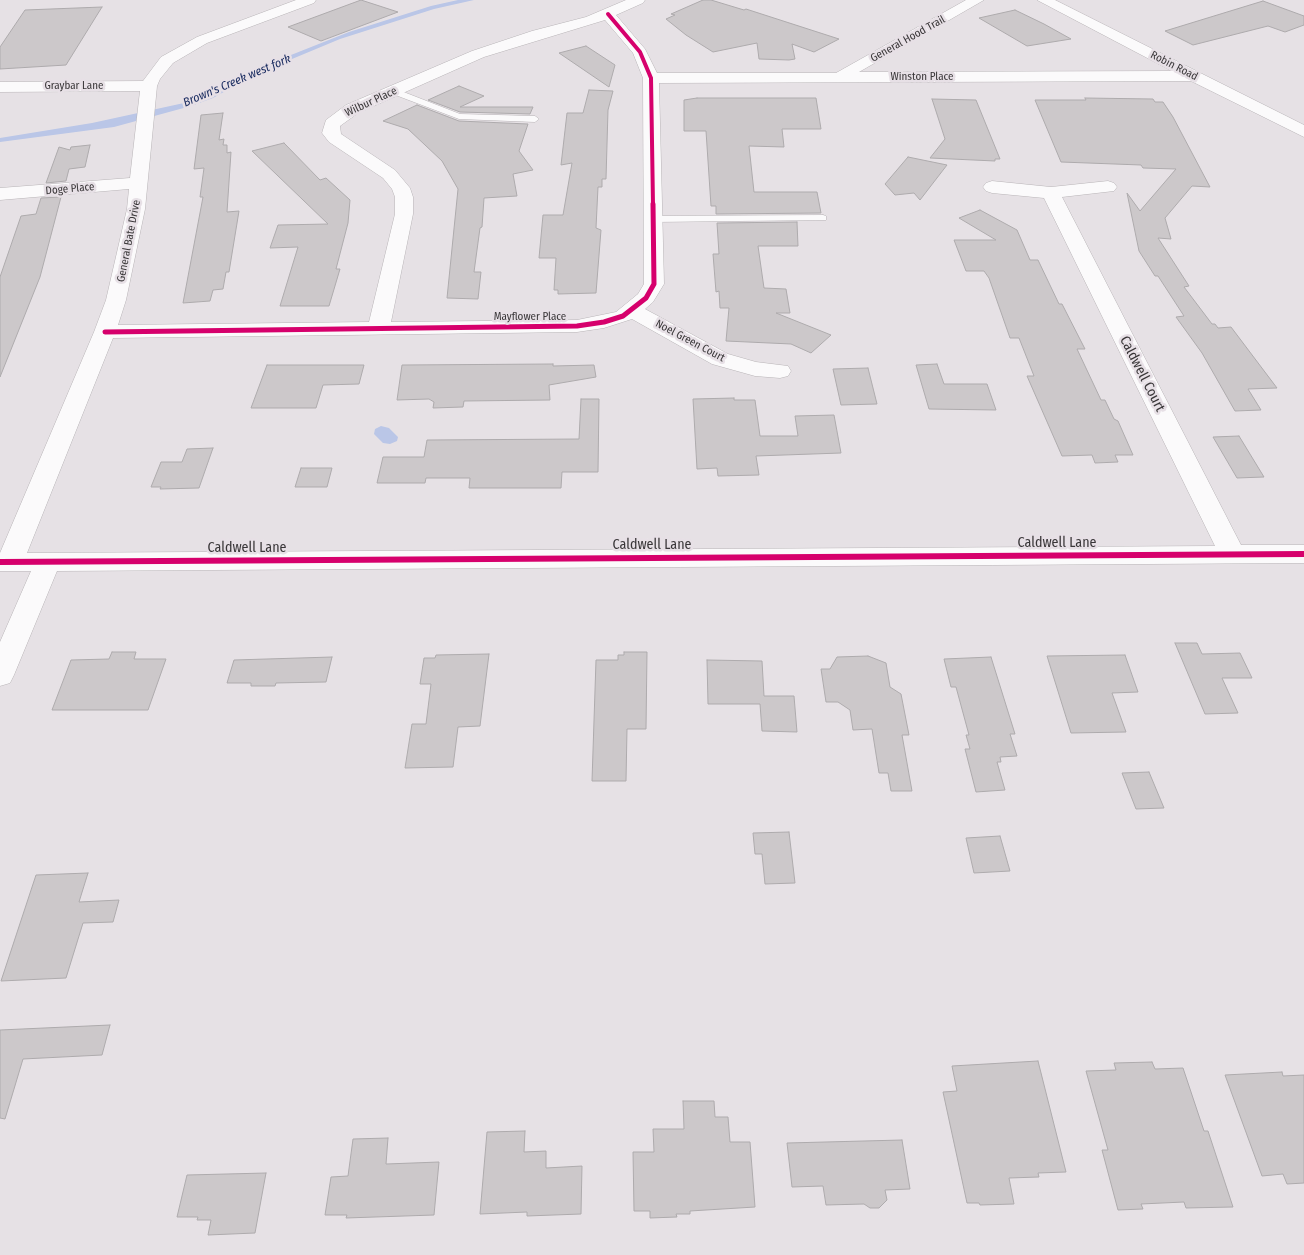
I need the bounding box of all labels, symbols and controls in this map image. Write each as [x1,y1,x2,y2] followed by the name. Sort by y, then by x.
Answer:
[868,13,948,65] street label: General Hood Trail
[1148,48,1200,84] street label: Robin Road
[181,52,293,110] water label: Brown's Creek west fork
[891,70,953,84] street label: Winston Place
[45,79,103,93] street label: Graybar Lane
[343,84,399,120] street label: Wilbur Place
[45,180,95,198] street label: Doge Place
[115,199,143,283] street label: General Bate Drive
[494,310,566,324] street label: Mayflower Place
[653,317,727,365] street label: Noel Green Court
[1116,333,1168,415] street label: Caldwell Court
[1018,535,1096,551] street label: Caldwell Lane
[613,537,691,553] street label: Caldwell Lane
[208,540,286,556] street label: Caldwell Lane

